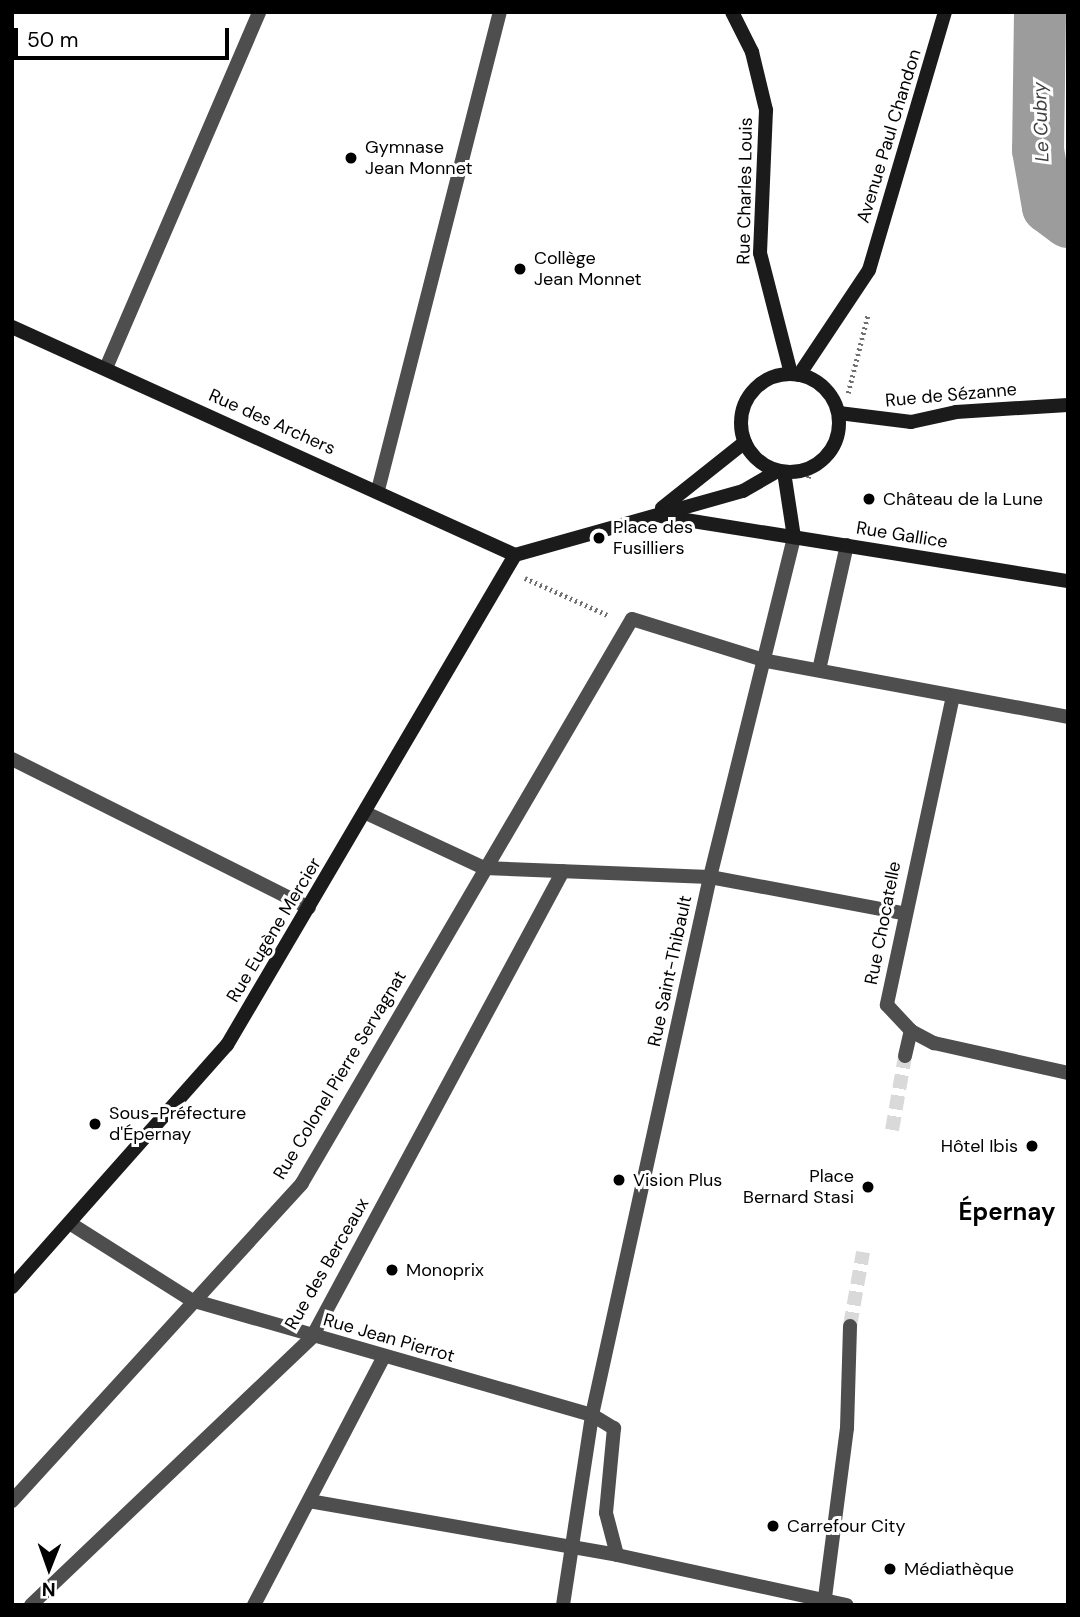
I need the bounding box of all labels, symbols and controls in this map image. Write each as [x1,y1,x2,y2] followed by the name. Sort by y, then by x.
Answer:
[18,14,233,58] scale bar
[27,26,78,54] text: 50 m
[852,47,926,225] street label: Avenue Paul Chandon
[1028,82,1054,162] water label: Le Cubry
[733,117,757,265] street label: Rue Charles Louis
[365,137,473,180] place label: Gymnase Jean Monnet
[343,150,359,166] marker: Gymnase Jean Monnet
[534,248,642,290] place label: Collège Jean Monnet
[512,261,528,277] marker: Collège Jean Monnet
[884,378,1018,412] street label: Rue de Sézanne
[205,384,339,460] street label: Rue des Archers
[883,488,1043,510] place label: Château de la Lune
[861,491,877,507] marker: Château de la Lune
[613,517,693,560] place label: Place des Fusilliers
[855,517,949,553] street label: Rue Gallice
[591,530,607,546] marker: Place des Fusilliers
[222,854,326,1006] street label: Rue Eugène Mercier
[860,860,906,986] street label: Rue Chocatelle
[643,893,697,1049] street label: Rue Saint-Thibault
[269,967,411,1183] street label: Rue Colonel Pierre Servagnat
[109,1103,246,1146] place label: Sous-Préfecture d'Épernay
[87,1116,103,1132] marker: Sous-Préfecture d'Épernay
[941,1135,1018,1157] place label: Hôtel Ibis
[1024,1138,1040,1154] marker: Hôtel Ibis
[743,1166,854,1208] place label: Place Bernard Stasi
[633,1169,722,1191] place label: Vision Plus
[611,1172,627,1188] marker: Vision Plus
[860,1179,876,1195] marker: Place Bernard Stasi
[281,1194,373,1334] street label: Rue des Berceaux
[959,1198,1055,1226] district label: Épernay
[406,1259,484,1281] place label: Monoprix
[384,1262,400,1278] marker: Monoprix
[321,1309,457,1367] street label: Rue Jean Pierrot
[787,1515,905,1537] place label: Carrefour City
[765,1518,781,1534] marker: Carrefour City
[14,1533,84,1603] north arrow
[904,1558,1014,1580] place label: Médiathèque
[882,1561,898,1577] marker: Médiathèque
[41,1577,56,1602] text: N

